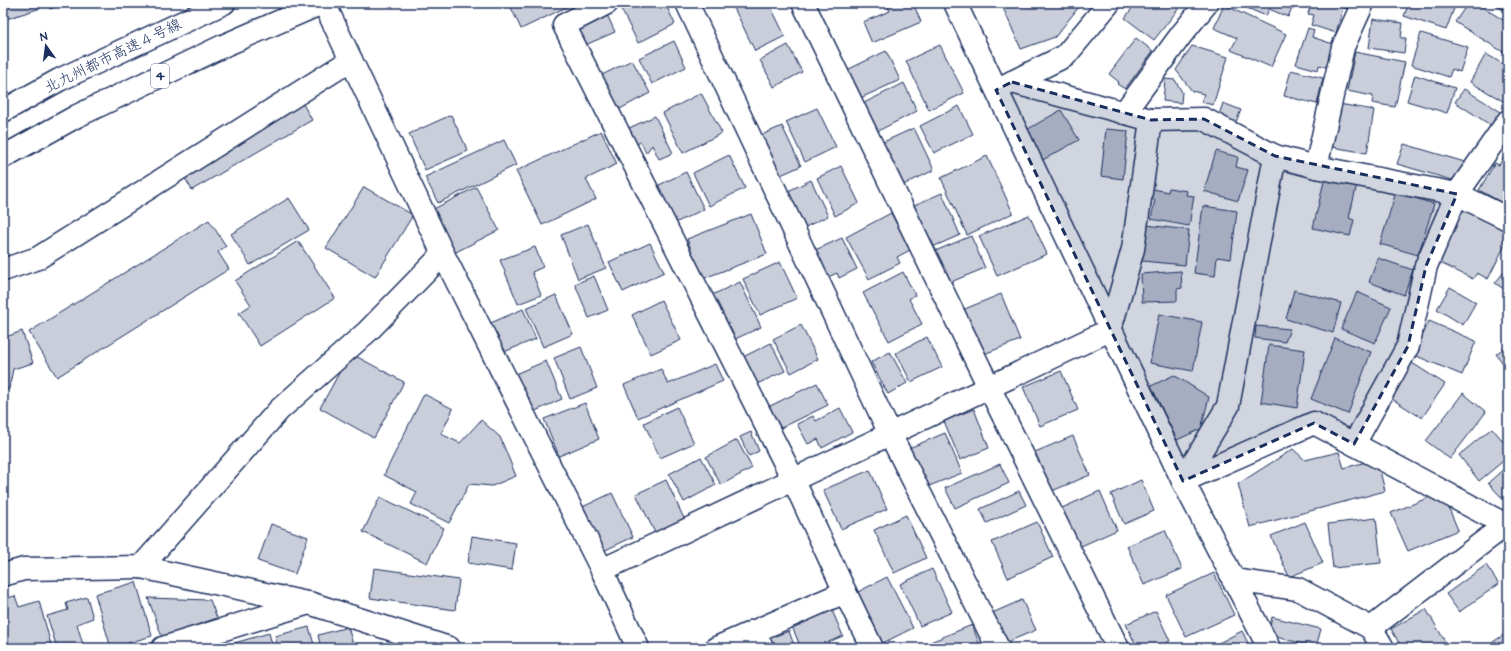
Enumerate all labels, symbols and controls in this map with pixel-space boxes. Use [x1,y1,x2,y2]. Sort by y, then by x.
street label: 北九州都市高速４号線 [41,14,185,98]
north arrow [26,26,66,66]
text: N [39,29,49,45]
road number: 4 [151,64,169,88]

